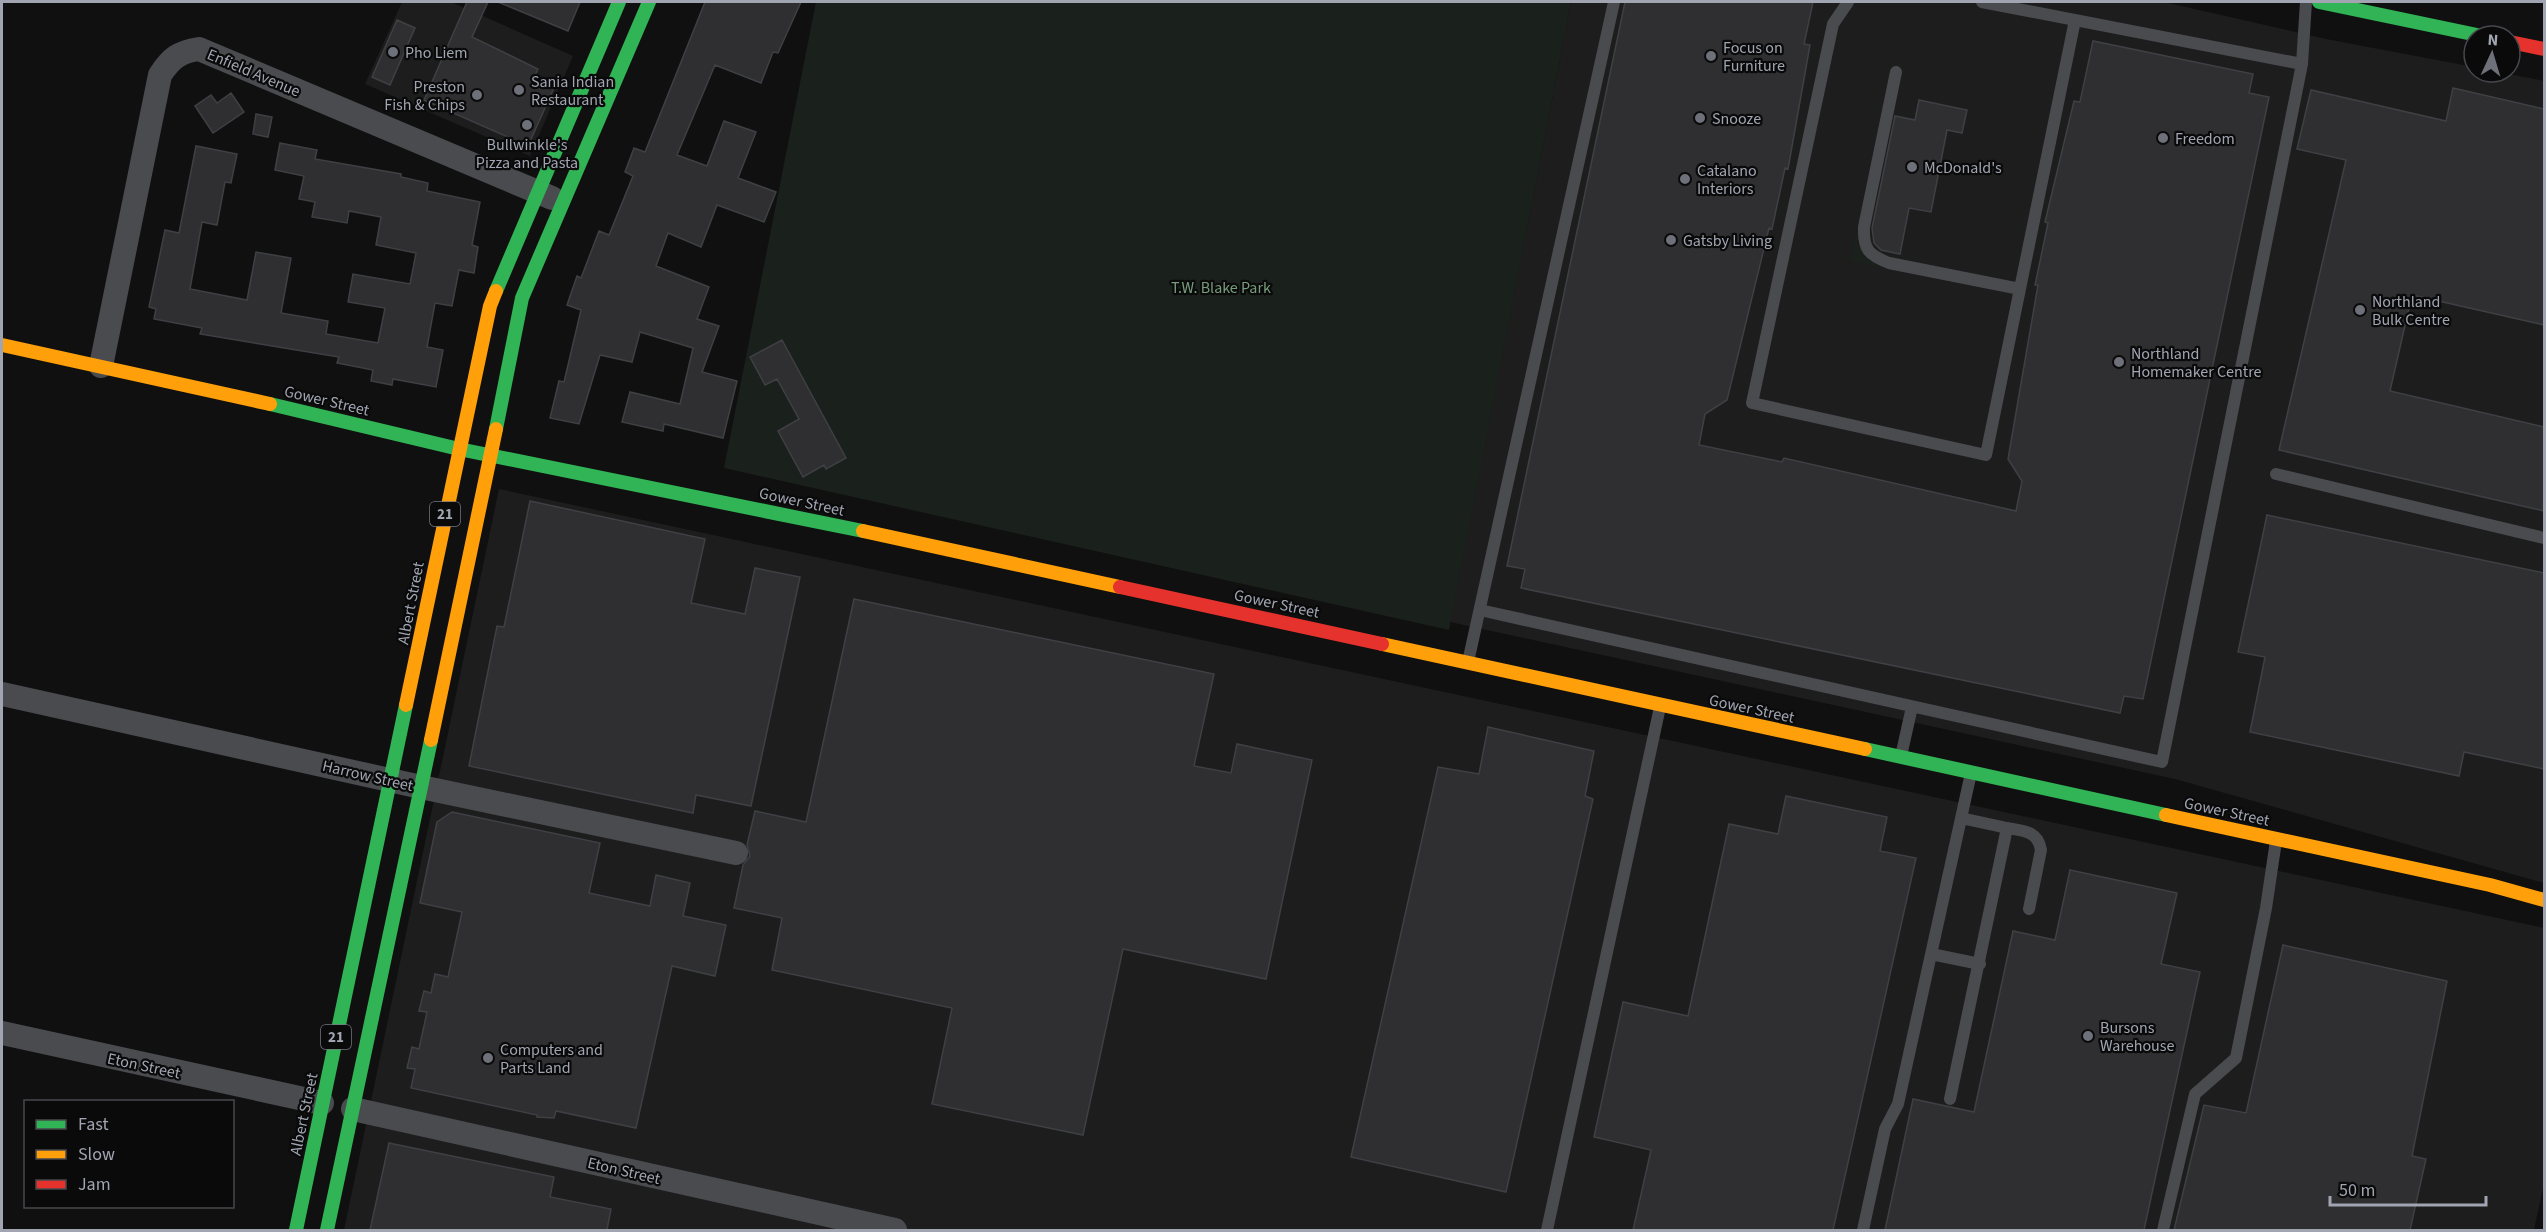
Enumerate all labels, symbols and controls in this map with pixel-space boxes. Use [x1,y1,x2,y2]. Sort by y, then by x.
north arrow [2462,24,2522,84]
text: N [2487,29,2499,51]
place label: Focus on Furniture [1723,37,1785,77]
place label: Pho Liem [405,42,468,64]
street label: Enfield Avenue [204,43,304,102]
marker: Pho Liem [386,45,400,59]
marker: Focus on Furniture [1704,49,1718,63]
place label: Sania Indian Restaurant [531,71,614,111]
place label: Preston Fish & Chips [384,76,465,116]
marker: Sania Indian Restaurant [512,83,526,97]
marker: Preston Fish & Chips [470,88,484,102]
place label: Snooze [1712,108,1761,130]
marker: Snooze [1693,111,1707,125]
marker: Bullwinkle's Pizza and Pasta [520,118,534,132]
place label: Freedom [2175,128,2235,150]
marker: Freedom [2156,131,2170,145]
place label: Bullwinkle's Pizza and Pasta [476,134,578,174]
place label: McDonald's [1924,157,2002,179]
place label: Catalano Interiors [1697,160,1757,200]
marker: McDonald's [1905,160,1919,174]
marker: Catalano Interiors [1678,172,1692,186]
place label: Gatsby Living [1683,230,1772,252]
marker: Gatsby Living [1664,233,1678,247]
park label: T.W. Blake Park [1171,277,1271,299]
place label: Northland Bulk Centre [2372,291,2450,331]
marker: Northland Bulk Centre [2353,303,2367,317]
place label: Northland Homemaker Centre [2131,343,2262,383]
marker: Northland Homemaker Centre [2112,355,2126,369]
street label: Gower Street [282,381,372,422]
street label: Gower Street [757,482,847,522]
road number: 21 [430,502,460,526]
street label: Albert Street [392,559,430,646]
street label: Gower Street [1232,584,1322,624]
street label: Gower Street [1707,689,1797,729]
street label: Harrow Street [320,755,416,797]
street label: Gower Street [2182,792,2272,832]
place label: Bursons Warehouse [2100,1017,2174,1057]
road number: 21 [321,1025,351,1049]
marker: Bursons Warehouse [2081,1029,2095,1043]
place label: Computers and Parts Land [500,1039,603,1079]
street label: Eton Street [105,1048,183,1085]
marker: Computers and Parts Land [481,1051,495,1065]
street label: Albert Street [285,1070,324,1157]
legend [24,1100,234,1208]
text: Fast [78,1112,109,1137]
text: Slow [78,1142,115,1167]
street label: Eton Street [585,1152,663,1190]
scale bar [2330,1169,2486,1207]
text: Jam [78,1172,111,1197]
text: 50 m [2339,1178,2375,1203]

